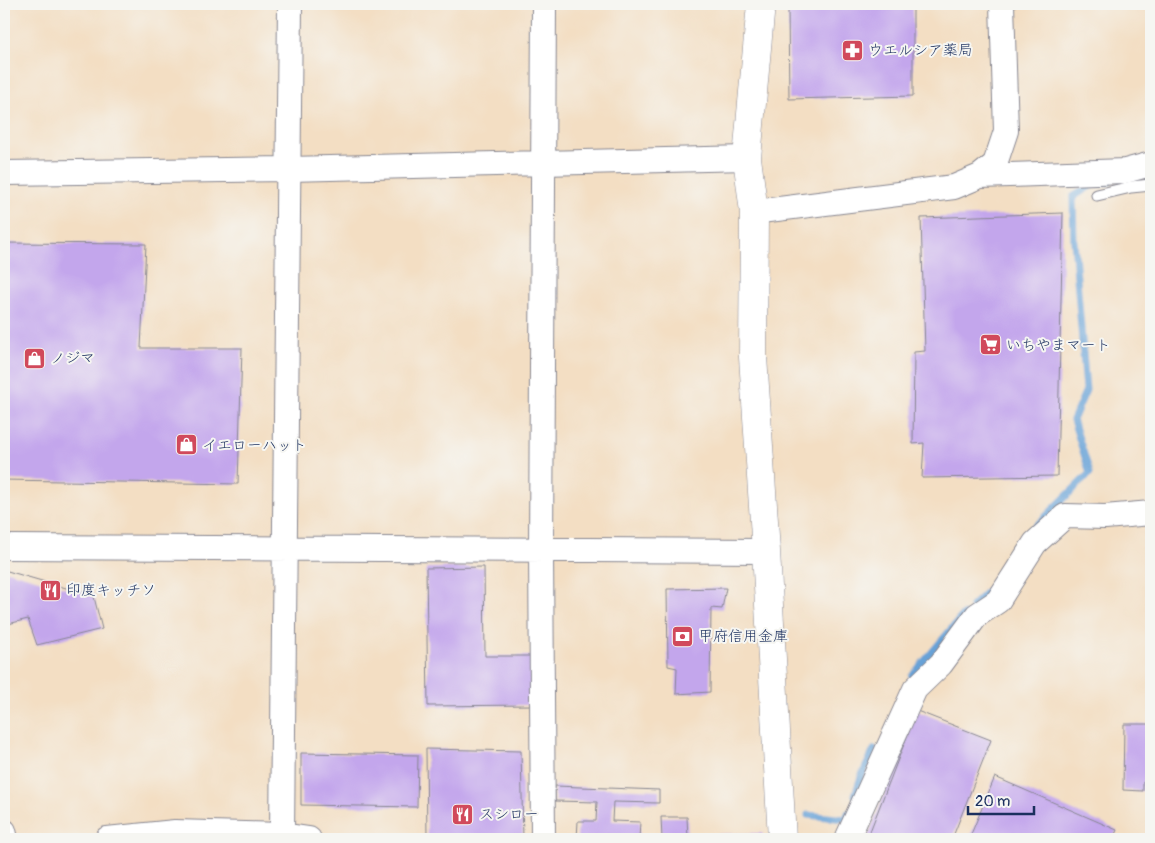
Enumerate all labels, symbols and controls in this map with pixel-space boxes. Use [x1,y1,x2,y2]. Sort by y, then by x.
pharmacy icon: ウエルシア薬局 [840,38,864,62]
place label: ウエルシア薬局 [868,41,973,60]
supermarket icon: いちやまマート [978,333,1002,357]
place label: いちやまマート [1006,336,1111,355]
shop icon: ノジマ [22,346,46,370]
place label: ノジマ [50,349,95,368]
shop icon: イエローハット [174,433,198,457]
place label: イエローハット [202,436,307,455]
restaurant icon: 印度キッチソ [38,578,62,602]
place label: 印度キッチソ [66,581,156,600]
bank icon: 甲府信用金庫 [670,624,694,648]
place label: 甲府信用金庫 [698,627,788,646]
scale bar [968,783,1034,815]
text: 20 m [975,792,1010,811]
restaurant icon: スシロー [451,802,475,826]
place label: スシロー [479,805,539,824]

